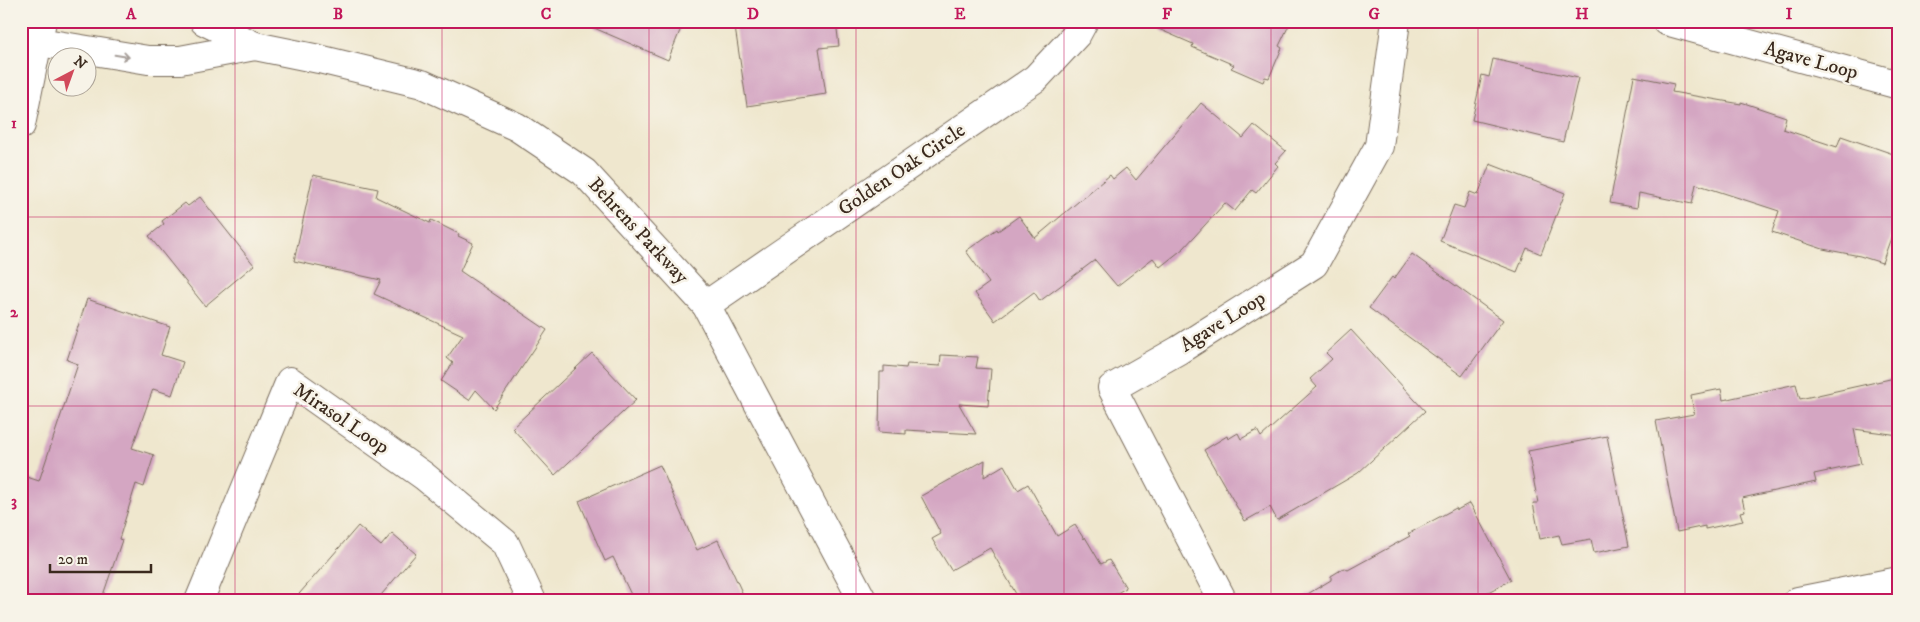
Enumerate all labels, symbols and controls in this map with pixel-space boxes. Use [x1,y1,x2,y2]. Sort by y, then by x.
text: A [125,4,137,24]
text: B [333,4,343,24]
text: C [541,4,551,24]
text: D [747,4,759,24]
text: E [954,4,966,24]
text: F [1162,4,1172,24]
text: G [1368,4,1380,24]
text: H [1575,4,1589,24]
text: I [1786,4,1793,24]
street label: Agave Loop [1761,36,1861,86]
north arrow [48,48,98,98]
one-way arrow [113,51,129,61]
text: N [70,52,90,74]
text: 1 [11,113,17,133]
street label: Golden Oak Circle [834,118,970,222]
street label: Behrens Parkway [582,173,694,290]
street label: Agave Loop [1176,286,1270,358]
text: 2 [10,302,19,322]
street label: Mirasol Loop [288,378,394,460]
text: 3 [11,491,17,511]
scale bar [50,542,151,574]
text: 20 m [58,550,88,569]

